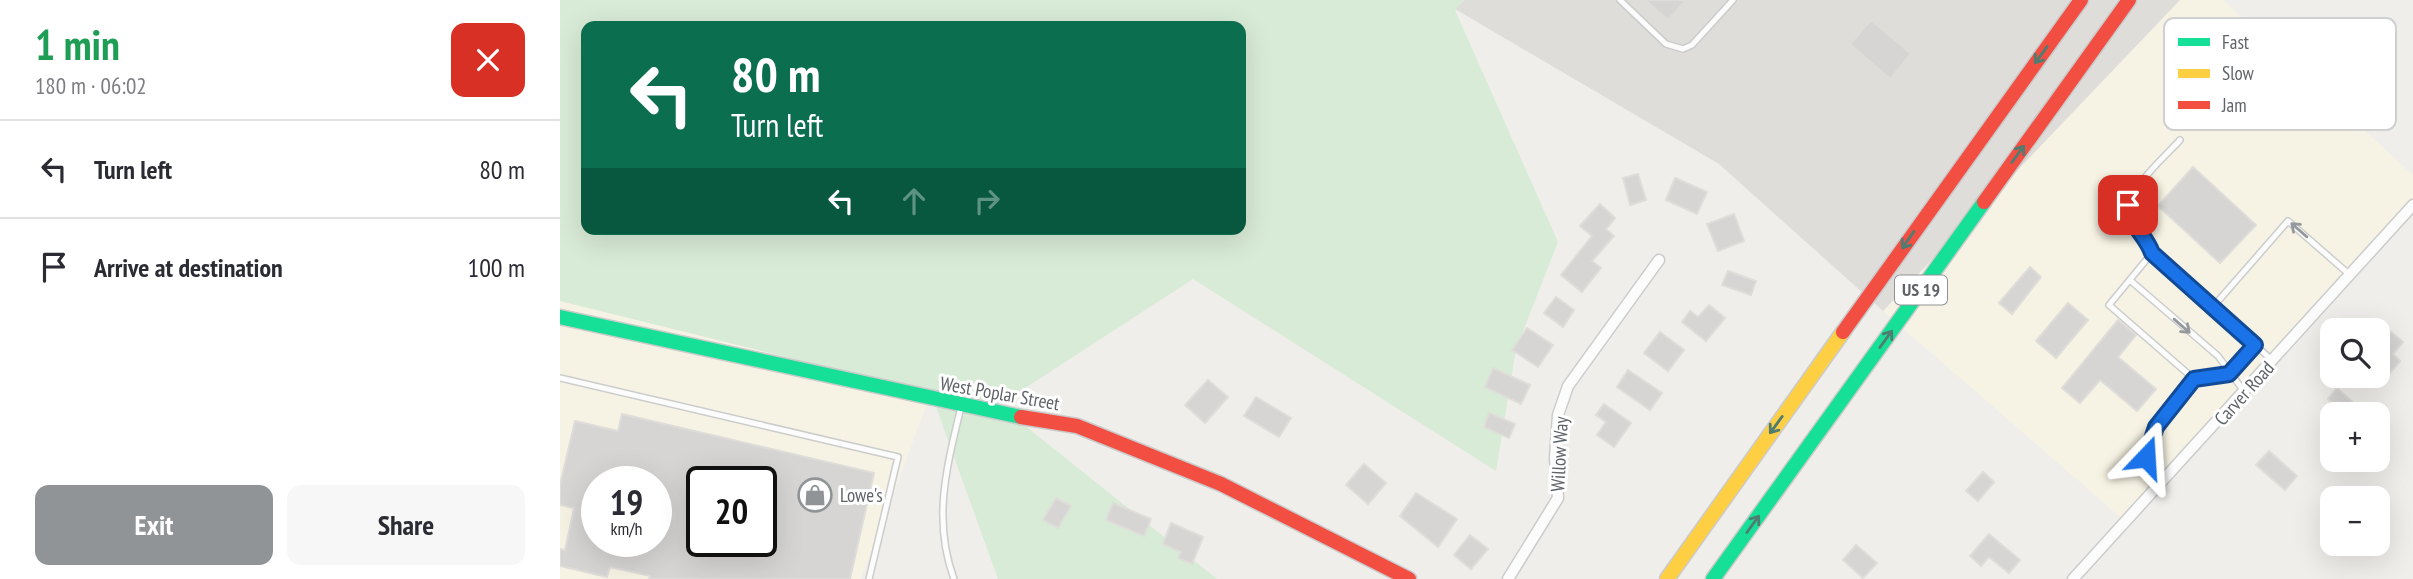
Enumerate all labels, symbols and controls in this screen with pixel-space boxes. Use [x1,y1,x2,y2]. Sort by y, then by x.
text: 1 min [35,17,120,72]
legend [2164,18,2396,130]
button: close [451,23,525,97]
text: Fast [2222,30,2250,54]
text: 80 m [731,42,820,106]
one-way arrow [2034,45,2048,64]
icon: left [616,49,707,140]
text: Slow [2222,61,2255,85]
text: 180 m · 06:02 [35,71,147,100]
text: Jam [2221,93,2247,117]
text: Turn left [731,104,823,146]
one-way arrow [2011,145,2026,164]
icon: left [35,150,73,188]
text: Turn left [94,153,172,186]
text: 80 m [479,153,525,186]
pin [2098,175,2158,235]
icon: left [822,182,860,220]
icon: ahead [895,182,933,220]
icon: right [968,182,1006,220]
icon: arrive [2109,186,2147,224]
one-way arrow [2290,222,2308,238]
one-way arrow [1901,230,1916,249]
icon: arrive [35,248,73,286]
text: Arrive at destination [94,251,283,284]
text: 100 m [467,251,525,284]
road number: US 19 [1895,276,1947,304]
one-way arrow [2173,318,2191,334]
map controls [2320,318,2390,556]
button: search [2320,318,2390,388]
one-way arrow [1879,330,1893,349]
street label: Carver Road [2209,356,2279,430]
street label: West Poplar Street [938,371,1062,415]
button: + [2320,402,2390,472]
street label: Willow Way [1545,415,1573,492]
one-way arrow [1769,415,1784,434]
position arrow [2109,420,2183,494]
speed limit sign: 20 [686,466,777,557]
shop icon: Lowe's [796,476,834,514]
text: 19 [610,479,643,525]
place label: Lowe's [840,483,883,507]
button: Exit [35,485,273,565]
button: Share [287,485,525,565]
button: − [2320,486,2390,556]
one-way arrow [1746,515,1760,534]
text: km/h [611,517,642,540]

